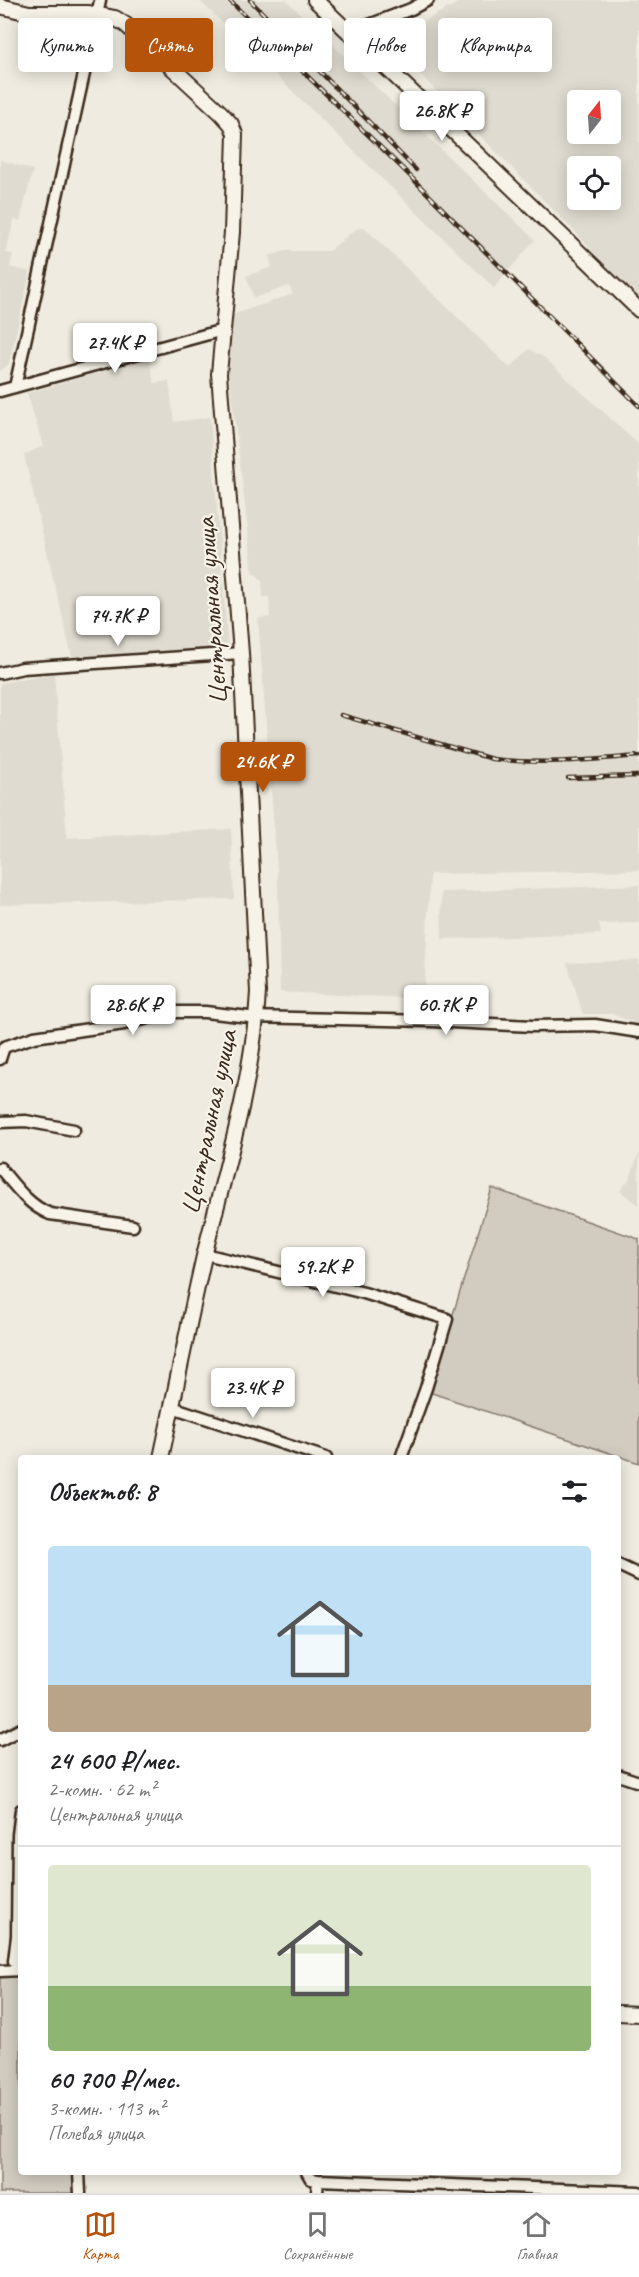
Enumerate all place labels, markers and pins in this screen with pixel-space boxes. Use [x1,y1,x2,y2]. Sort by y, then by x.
pin: 26.8K ₽ [387,91,497,142]
pin: 27.4K ₽ [60,323,170,374]
pin: 74.7K ₽ [63,596,173,647]
pin: 24.6K ₽ [208,742,318,793]
pin: 28.6K ₽ [78,985,188,1036]
pin: 60.7K ₽ [391,985,501,1036]
pin: 59.2K ₽ [268,1247,378,1298]
pin: 23.4K ₽ [198,1368,308,1419]

